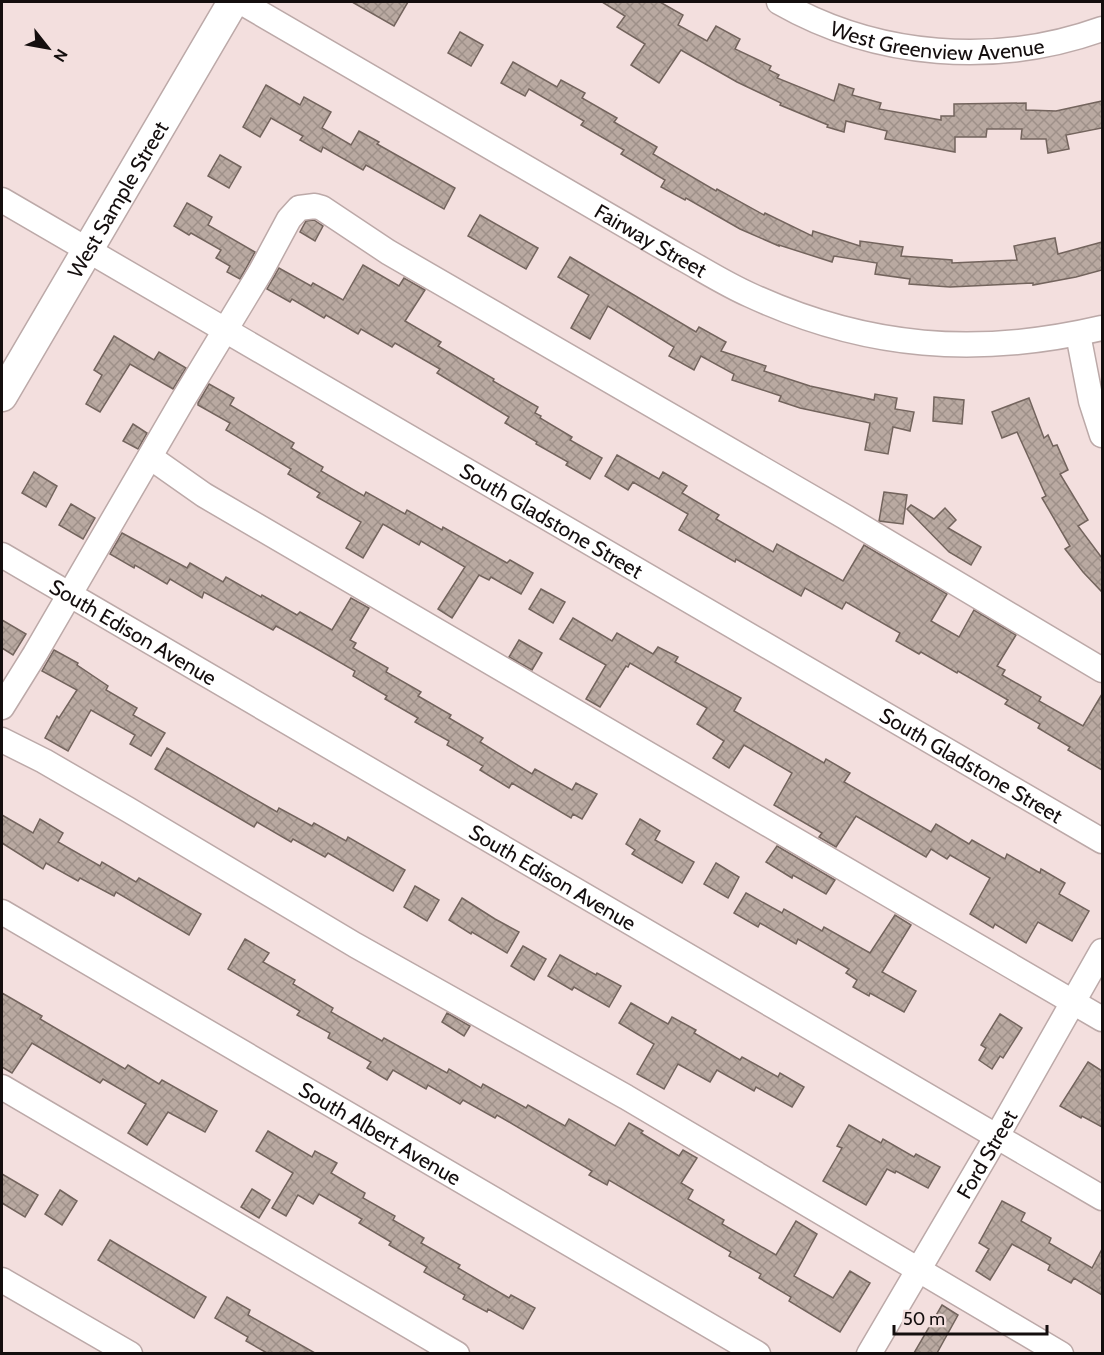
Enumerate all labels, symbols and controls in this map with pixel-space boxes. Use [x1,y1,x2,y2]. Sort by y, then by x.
street label: West Greenview Avenue [827,15,1046,65]
north arrow [18,18,78,78]
text: N [49,46,71,65]
street label: West Sample Street [62,117,173,282]
street label: Fairway Street [590,198,711,282]
street label: South Gladstone Street [456,457,647,583]
street label: South Edison Avenue [45,573,221,690]
street label: South Gladstone Street [876,702,1067,828]
street label: South Edison Avenue [465,819,641,936]
street label: South Albert Avenue [295,1076,466,1190]
street label: Ford Street [951,1105,1022,1203]
scale bar [894,1298,1047,1336]
text: 50 m [903,1308,945,1330]

